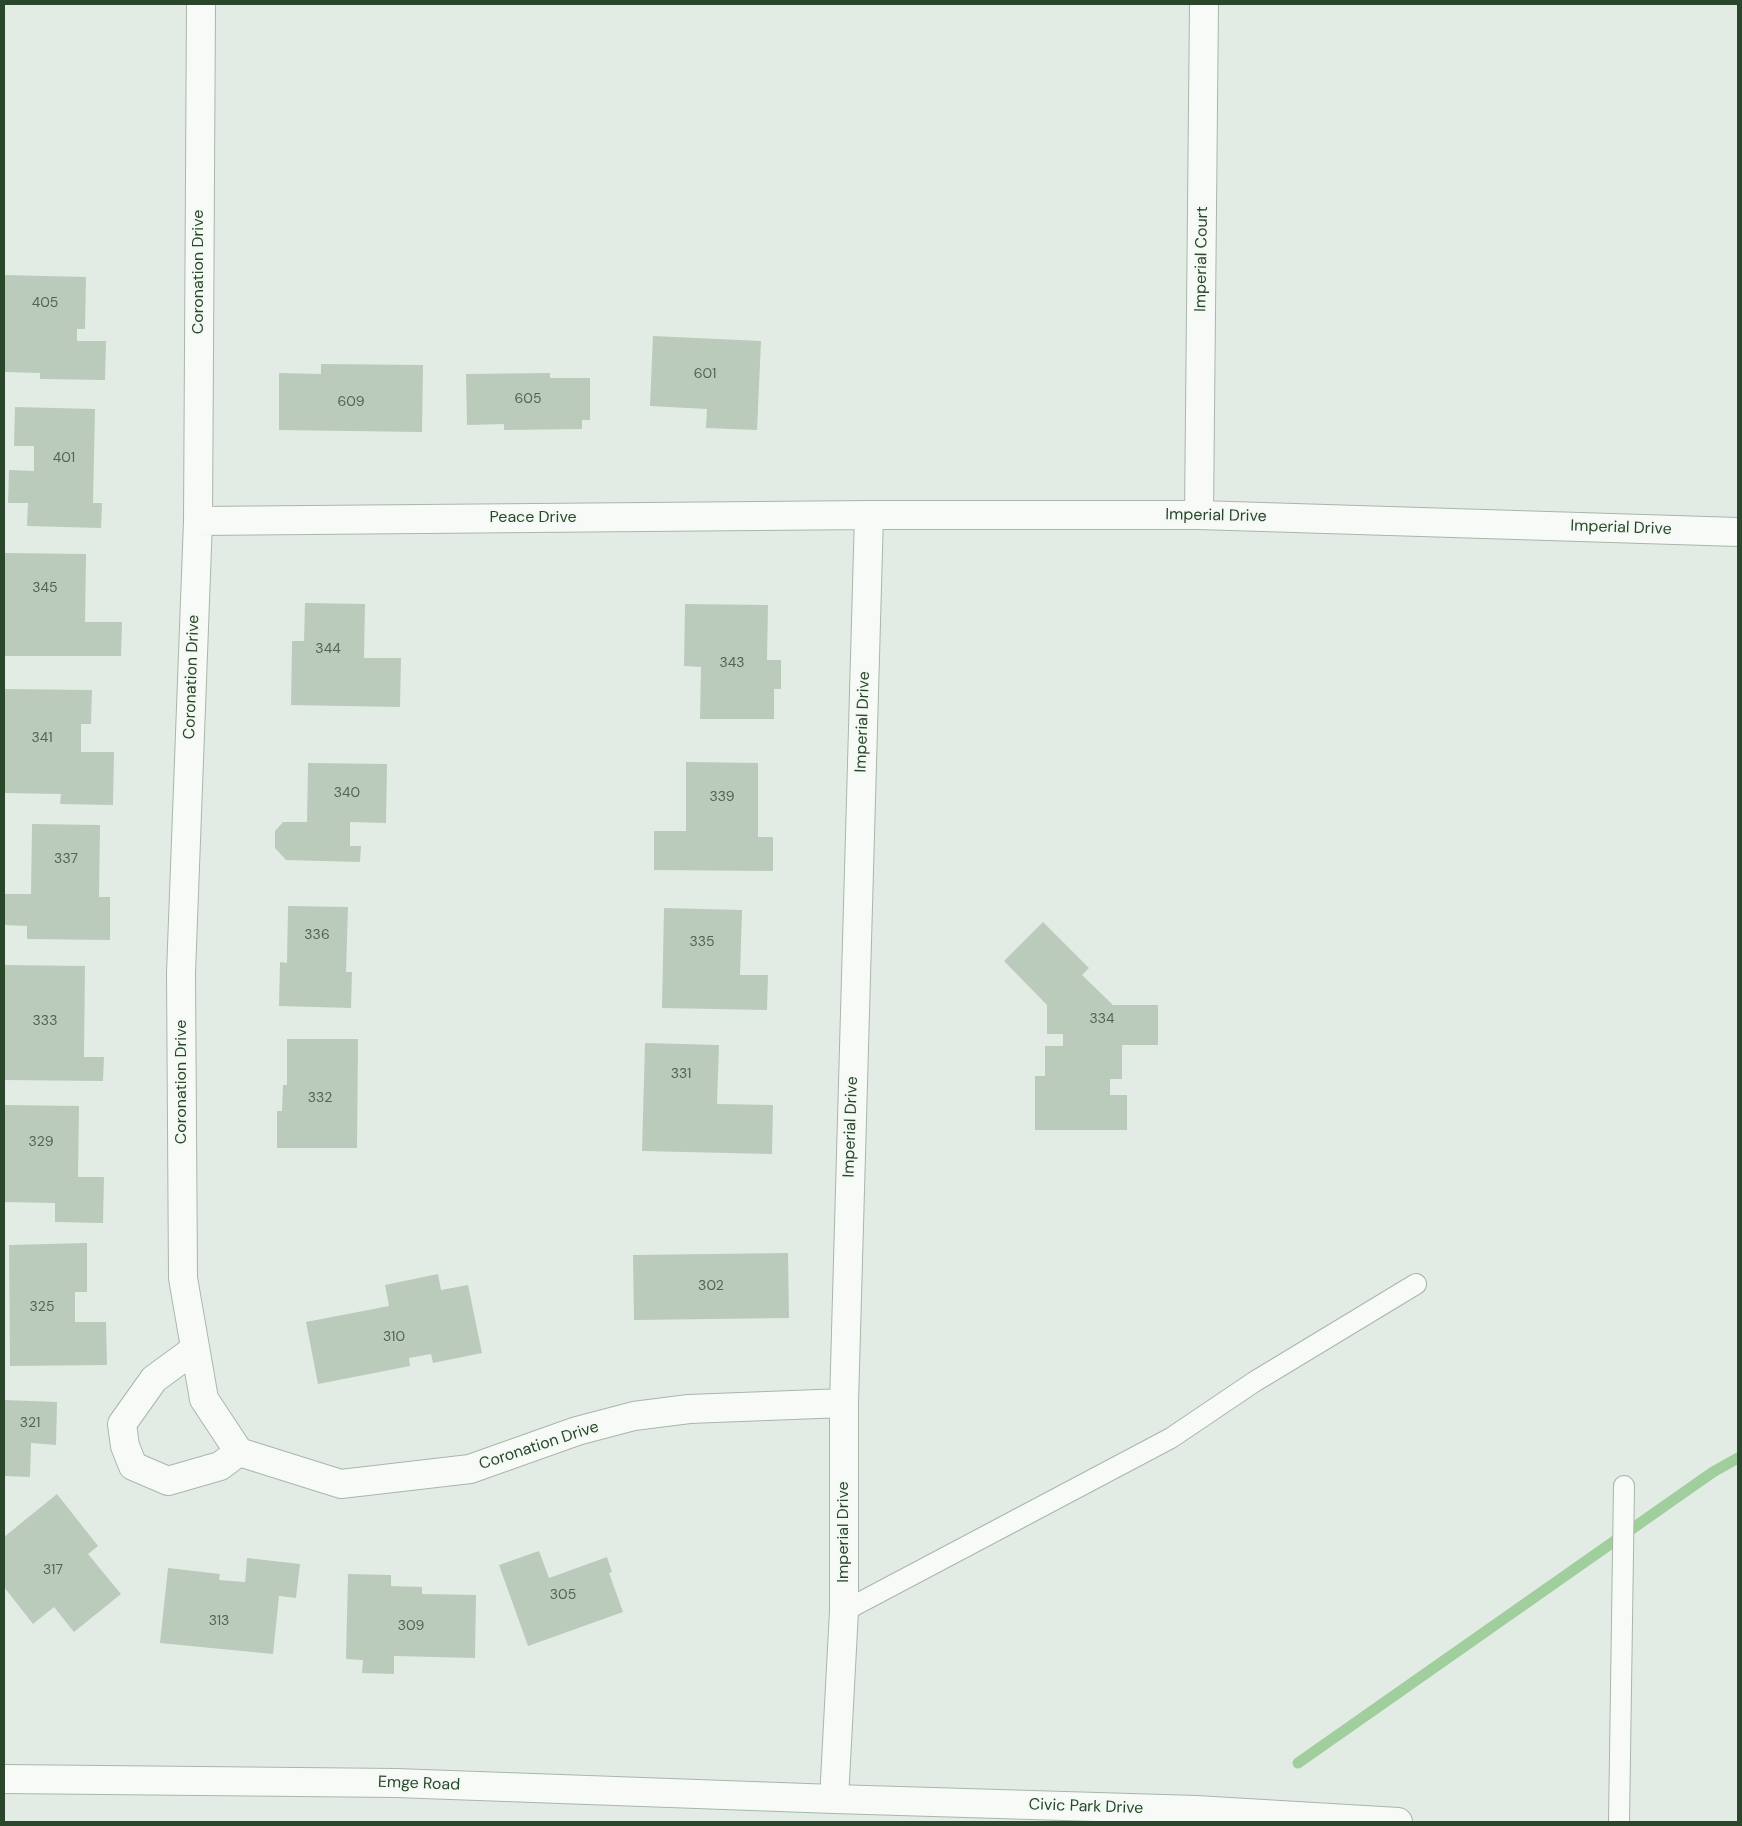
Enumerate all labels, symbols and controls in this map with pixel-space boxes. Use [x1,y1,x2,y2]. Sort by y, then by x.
street label: Imperial Court [1191,206,1213,312]
street label: Coronation Drive [189,210,209,334]
house number: 405 [32,295,58,311]
house number: 601 [694,366,716,382]
house number: 605 [515,391,541,407]
house number: 609 [337,394,365,410]
house number: 401 [53,450,75,466]
street label: Imperial Drive [1165,506,1267,526]
street label: Peace Drive [490,508,576,528]
street label: Imperial Drive [1570,517,1672,539]
house number: 345 [32,580,58,596]
street label: Coronation Drive [180,614,204,740]
house number: 344 [315,641,341,657]
house number: 343 [719,655,745,671]
street label: Imperial Drive [852,671,874,773]
house number: 341 [31,730,53,746]
house number: 340 [334,785,360,801]
house number: 339 [710,789,734,805]
house number: 337 [54,851,78,867]
house number: 336 [304,927,330,943]
house number: 335 [689,934,715,950]
house number: 334 [1089,1011,1115,1027]
house number: 333 [33,1013,57,1029]
street label: Coronation Drive [172,1020,192,1144]
house number: 331 [671,1066,691,1082]
street label: Imperial Drive [840,1076,862,1178]
house number: 332 [308,1090,332,1106]
house number: 329 [29,1134,53,1150]
house number: 302 [698,1278,724,1294]
house number: 325 [30,1299,54,1315]
house number: 310 [383,1329,405,1345]
house number: 321 [20,1415,40,1431]
street label: Coronation Drive [477,1418,601,1474]
street label: Imperial Drive [834,1481,854,1583]
house number: 317 [43,1562,63,1578]
house number: 305 [550,1587,576,1603]
house number: 313 [209,1613,229,1629]
house number: 309 [398,1618,424,1634]
street label: Emge Road [377,1773,461,1795]
street label: Civic Park Drive [1028,1795,1144,1819]

